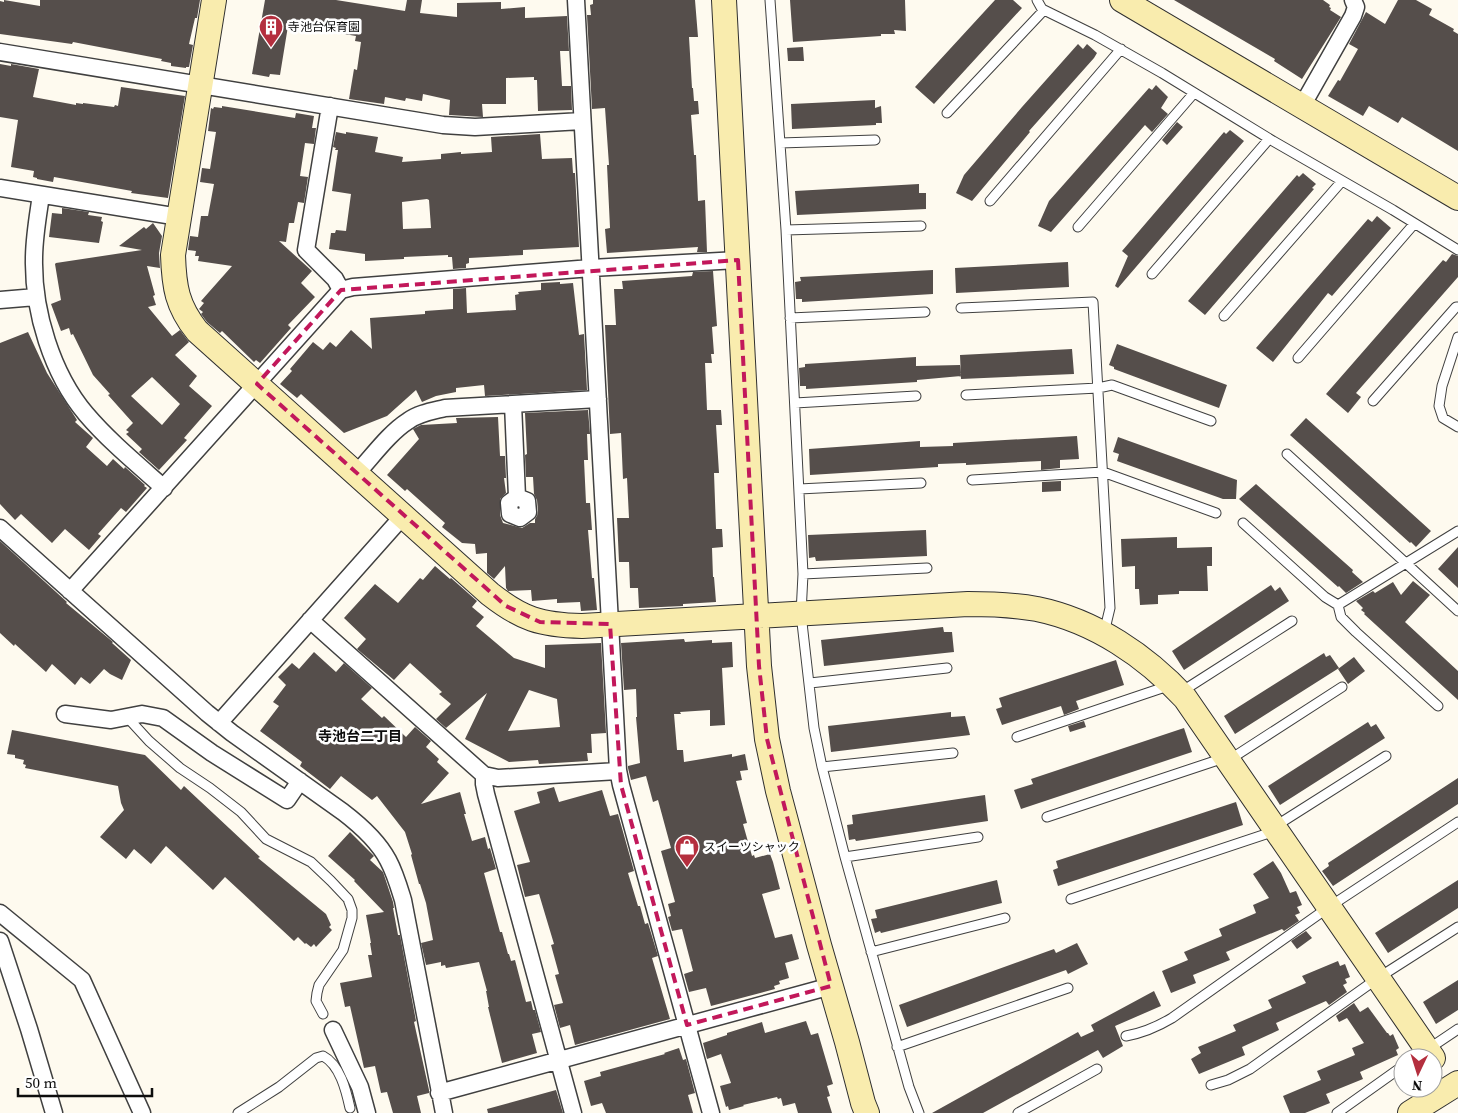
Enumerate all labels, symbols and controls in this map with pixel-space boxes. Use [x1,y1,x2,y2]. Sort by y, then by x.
building icon: 寺池台保育園 [258,14,284,48]
place label: 寺池台保育園 [288,19,360,35]
district label: 寺池台二丁目 [318,726,402,746]
shop icon: スイーツシャック [674,834,700,868]
place label: スイーツシャック [704,839,800,855]
north arrow [1393,1048,1443,1098]
scale bar [18,1066,151,1098]
text: 50 m [25,1072,57,1093]
text: N [1411,1076,1423,1096]

